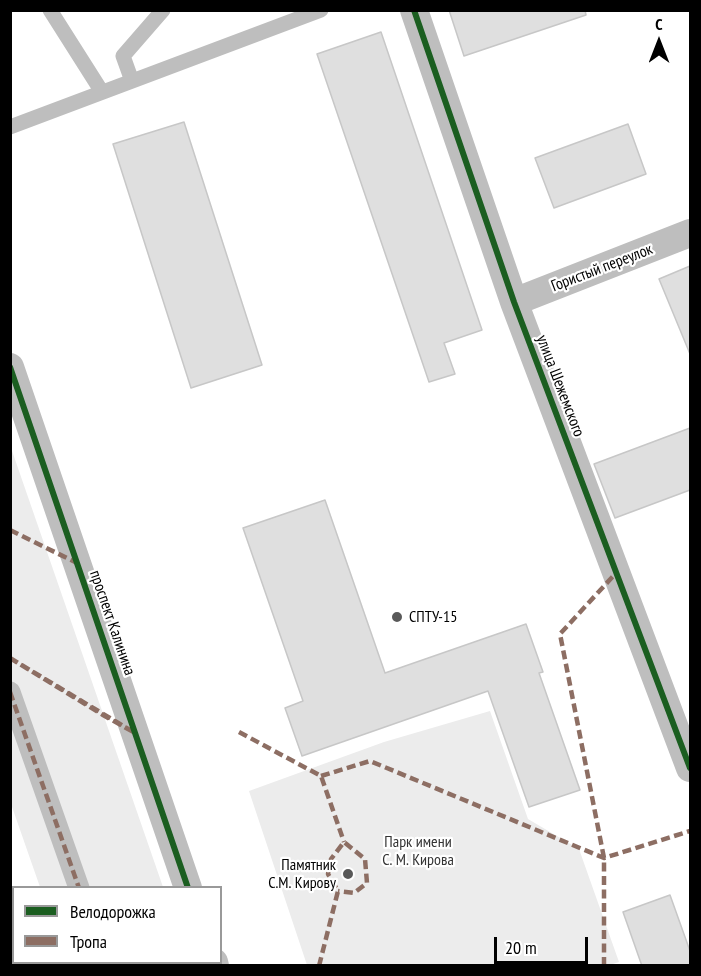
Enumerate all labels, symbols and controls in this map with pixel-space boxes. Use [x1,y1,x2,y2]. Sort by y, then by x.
north arrow [629,12,689,72]
text: С [655,14,663,34]
street label: Гористый переулок [549,240,655,296]
street label: улица Шежемского [532,332,588,440]
street label: проспект Калинина [85,568,139,678]
place label: СПТУ-15 [409,607,457,627]
marker: СПТУ-15 [390,610,404,624]
park label: Парк имени С. М. Кирова [382,832,454,870]
place label: Памятник С.М. Кирову [268,855,336,893]
marker: Памятник С.М. Кирову [341,867,355,881]
legend [12,886,222,964]
text: Велодорожка [70,900,156,923]
scale bar [497,925,592,963]
text: Тропа [70,930,107,953]
text: 20 m [505,936,537,959]

